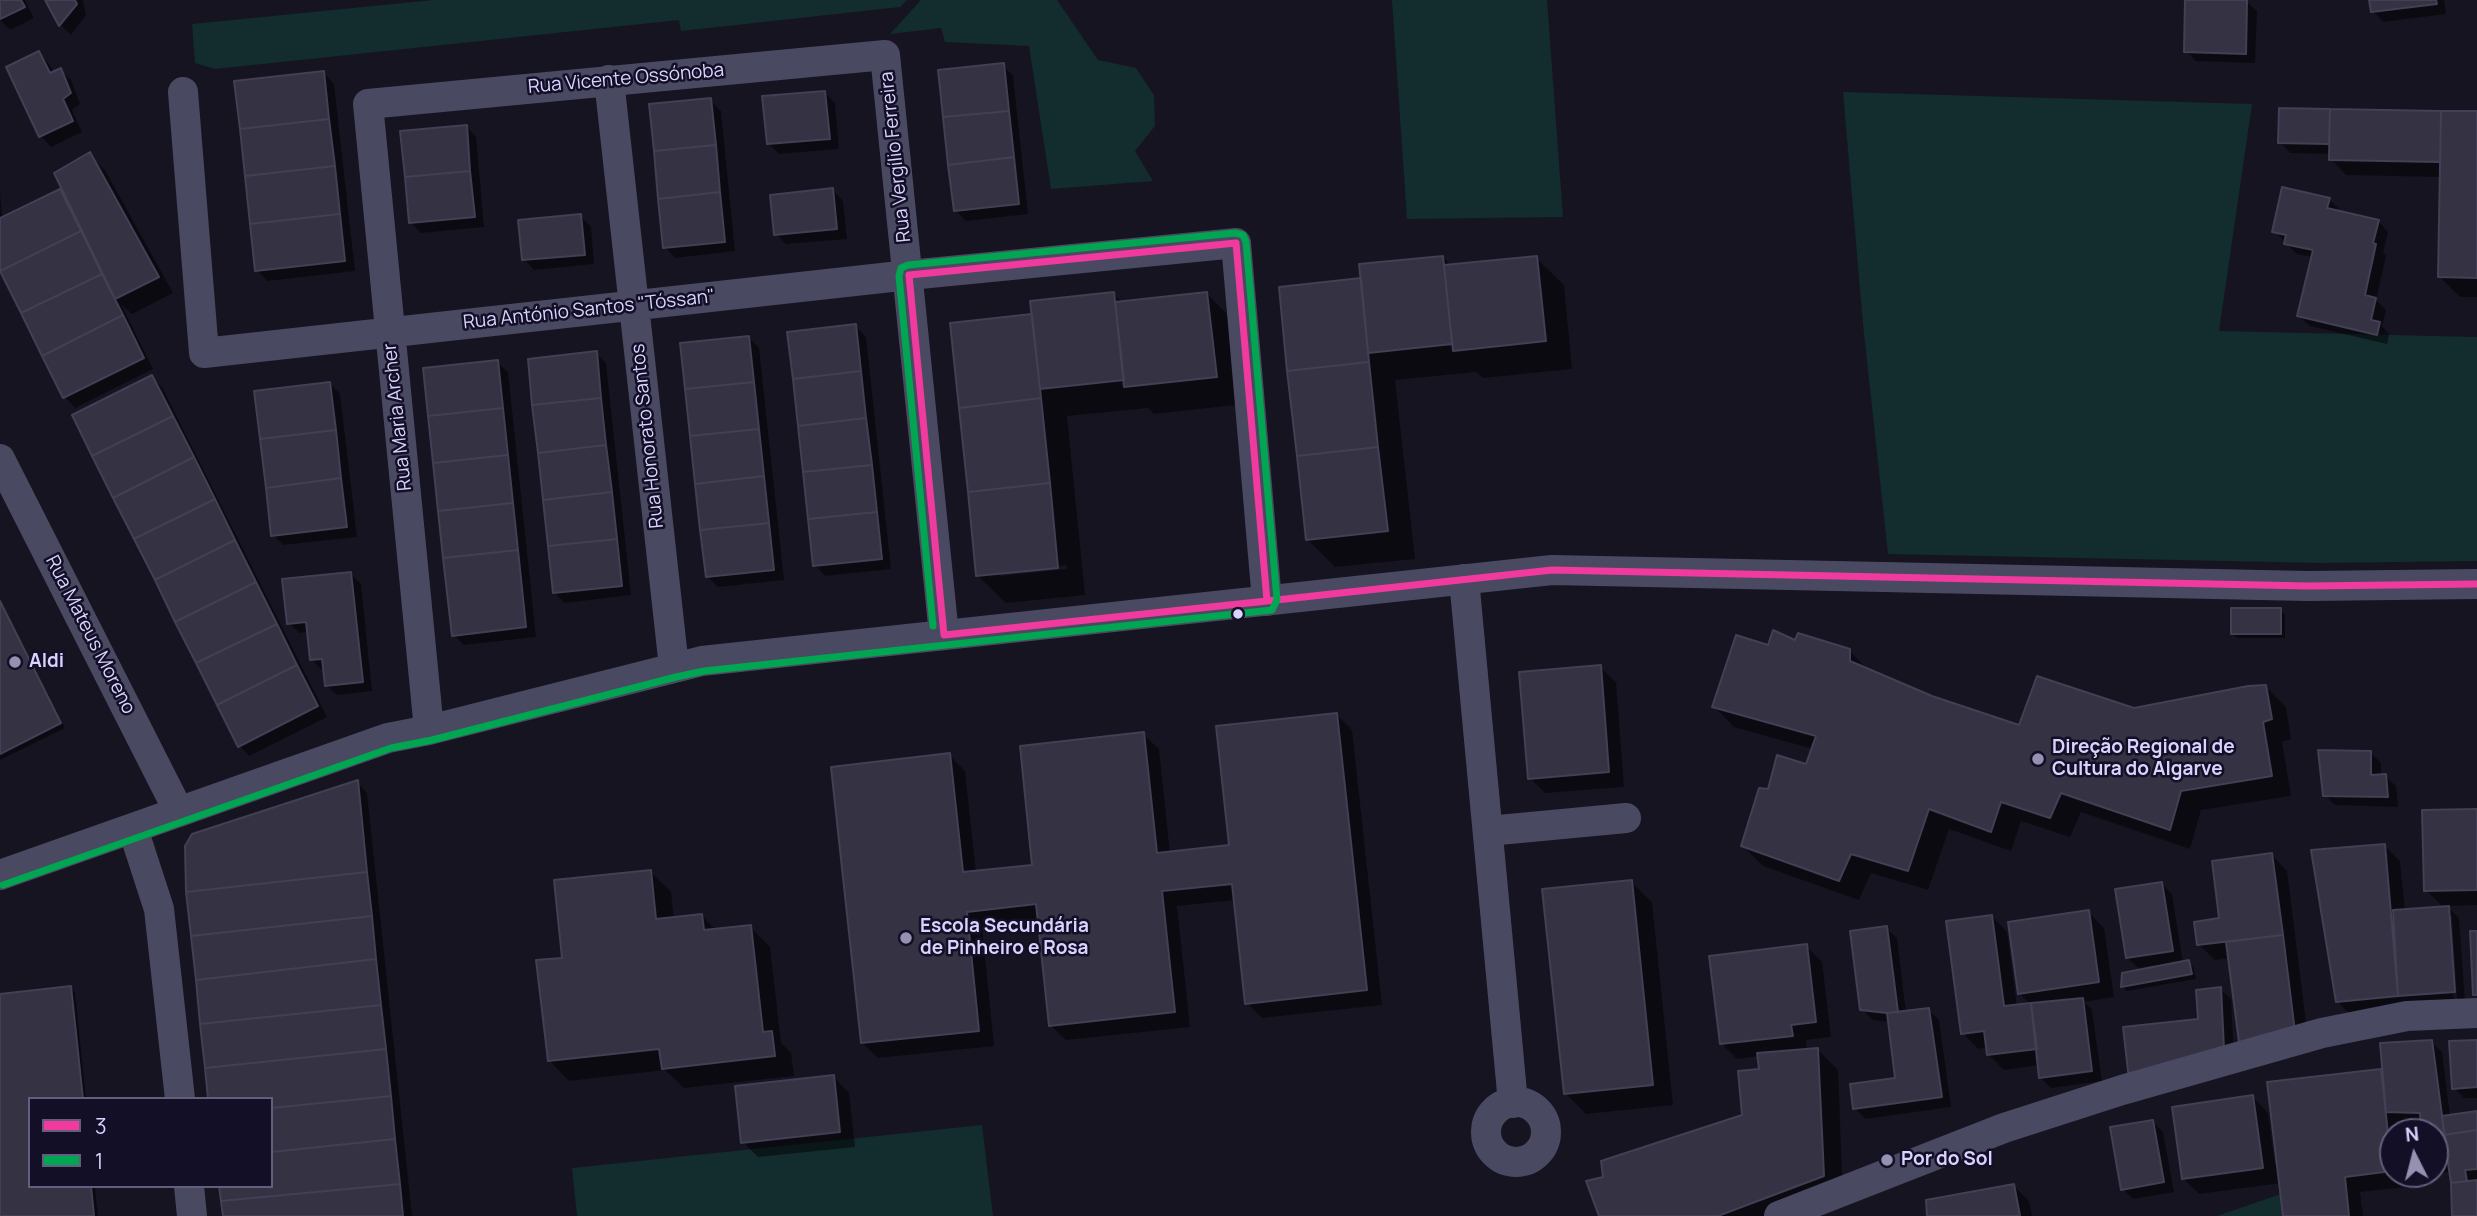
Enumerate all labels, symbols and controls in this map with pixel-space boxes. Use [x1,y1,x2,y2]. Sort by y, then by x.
street label: Rua Vicente Ossónoba [527,59,725,99]
street label: Rua Vergílio Ferreira [876,70,916,244]
street label: Rua António Santos "Tóssan" [462,285,716,335]
street label: Rua Maria Archer [379,342,417,492]
street label: Rua Honorato Santos [627,343,669,529]
street label: Rua Mateus Moreno [40,552,140,718]
unlabelled marker [1231,607,1245,621]
place label: Aldi [29,651,64,673]
marker: Aldi [7,654,23,670]
place label: Direção Regional de Cultura do Algarve [2052,737,2235,781]
marker: Direção Regional de Cultura do Algarve [2030,751,2046,767]
place label: Escola Secundária de Pinheiro e Rosa [920,916,1089,960]
marker: Escola Secundária de Pinheiro e Rosa [898,930,914,946]
legend [28,1097,273,1188]
text: 3 [95,1112,107,1140]
north arrow [2379,1118,2449,1188]
text: N [2404,1120,2420,1148]
text: 1 [95,1147,103,1175]
place label: Por do Sol [1901,1149,1993,1171]
marker: Por do Sol [1879,1152,1895,1168]

